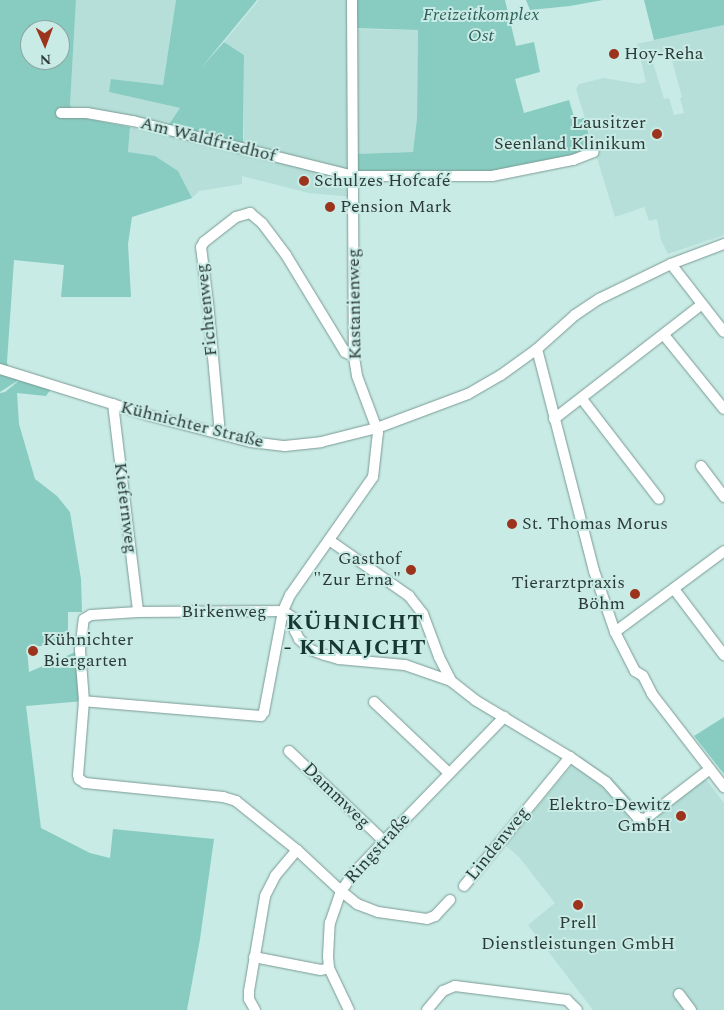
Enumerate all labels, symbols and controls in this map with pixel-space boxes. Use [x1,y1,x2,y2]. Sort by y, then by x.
park label: Freizeitkomplex Ost [423,5,539,48]
north arrow [20,20,70,70]
place label: Hoy-Reha [624,43,703,65]
marker: Hoy-Reha [608,48,620,60]
text: N [39,49,52,70]
street label: Am Waldfriedhof [138,113,278,167]
place label: Lausitzer Seenland Klinikum [494,113,646,156]
marker: Lausitzer Seenland Klinikum [650,127,664,141]
place label: Schulzes Hofcafé [314,170,450,192]
marker: Schulzes Hofcafé [298,175,310,187]
place label: Pension Mark [340,196,452,218]
marker: Pension Mark [324,201,336,213]
street label: Kastanienweg [343,248,367,360]
street label: Fichtenweg [191,263,223,357]
street label: Kühnichter Straße [118,397,266,453]
street label: Kiefernweg [109,461,141,555]
place label: St. Thomas Morus [522,513,668,535]
marker: St. Thomas Morus [506,518,518,530]
place label: Gasthof "Zur Erna" [313,549,401,592]
marker: Gasthof "Zur Erna" [405,564,417,576]
place label: Tierarztpraxis Böhm [511,573,625,616]
marker: Tierarztpraxis Böhm [629,588,641,600]
street label: Birkenweg [181,601,267,623]
district label: KÜHNICHT - KINAJCHT [282,609,428,660]
place label: Kühnichter Biergarten [43,630,133,672]
marker: Kühnichter Biergarten [27,645,39,657]
street label: Dammweg [298,758,374,834]
place label: Elektro-Dewitz GmbH [548,795,671,838]
street label: Lindenweg [462,803,534,885]
street label: Ringstraße [341,809,415,889]
marker: Elektro-Dewitz GmbH [675,810,687,822]
marker: Prell Dienstleistungen GmbH [572,899,584,911]
place label: Prell Dienstleistungen GmbH [481,913,675,956]

